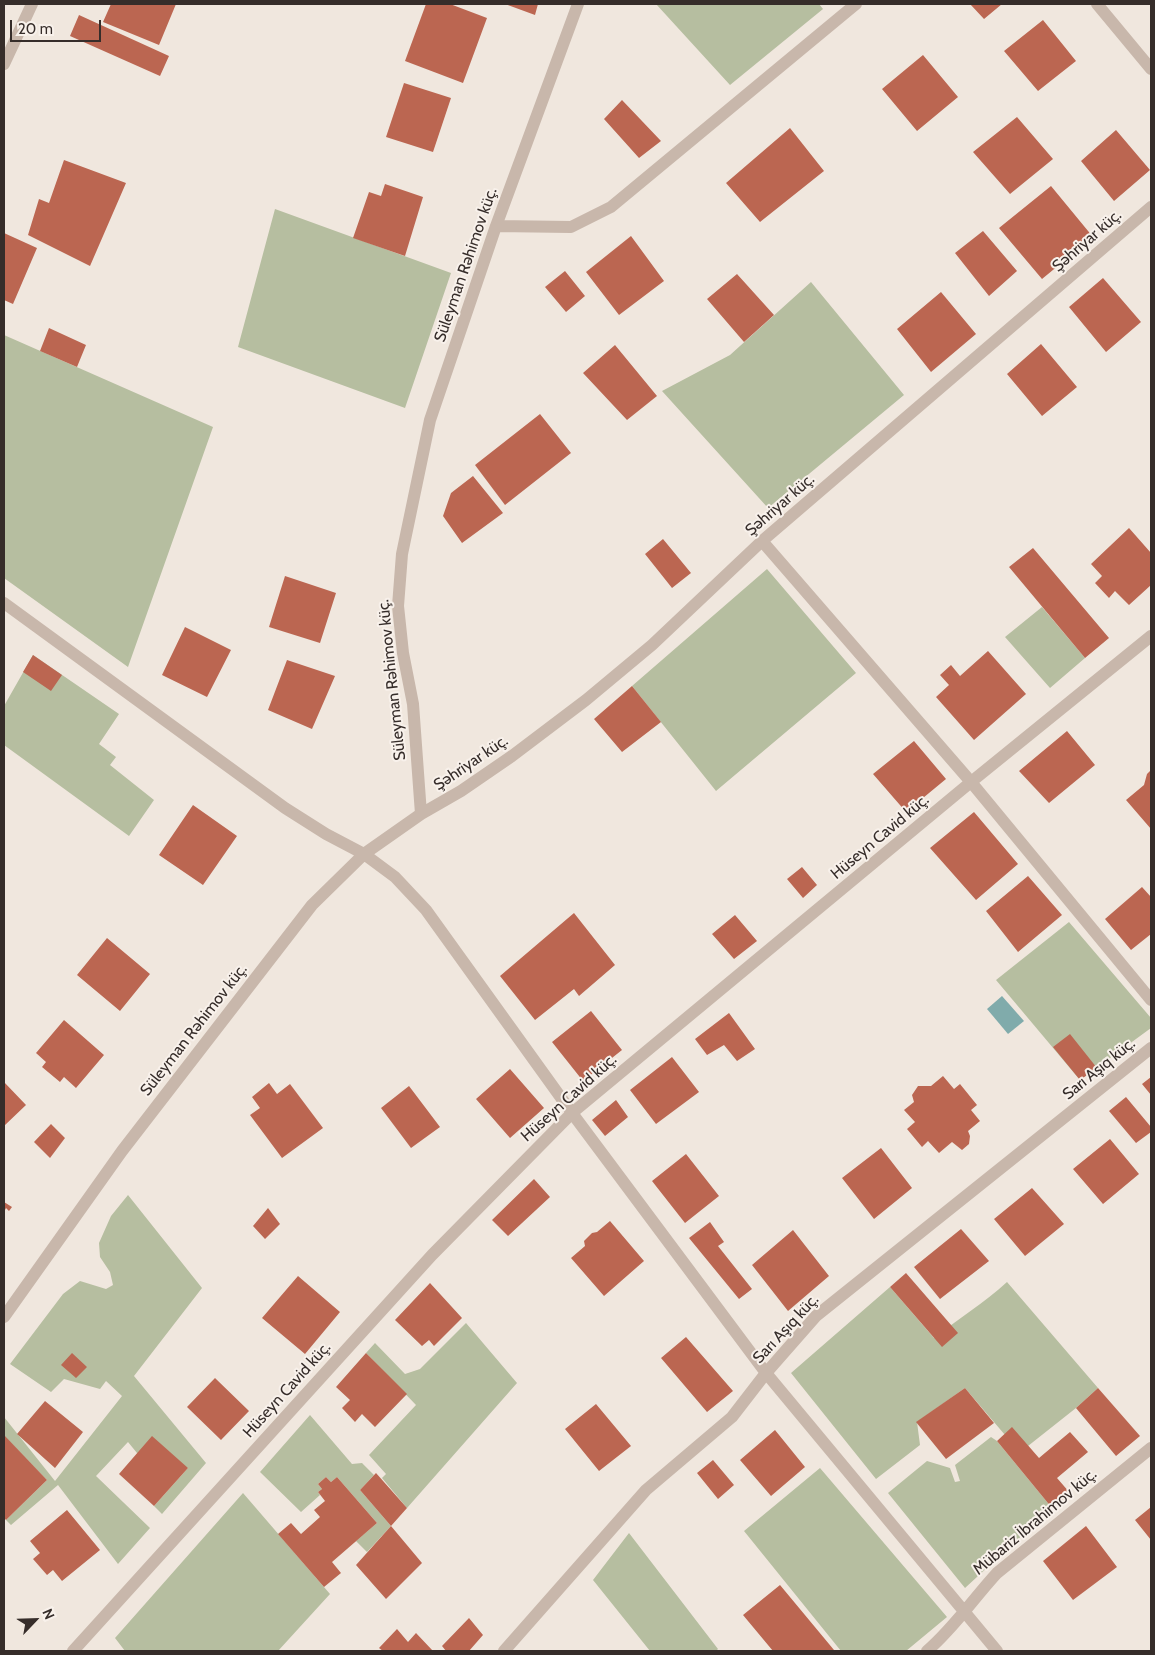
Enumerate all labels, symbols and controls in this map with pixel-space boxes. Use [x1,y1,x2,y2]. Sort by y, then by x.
scale bar [12,10,104,42]
text: 20 m [18,20,53,38]
street label: Süleyman Rəhimov küç. [431,185,501,345]
street label: Şəhriyar küç. [1049,206,1125,276]
street label: Şəhriyar küç. [742,470,818,540]
street label: Süleyman Rəhimov küç. [374,598,410,762]
street label: Şəhriyar küç. [430,731,512,795]
street label: Hüseyn Cavid küç. [827,790,933,884]
street label: Süleyman Rəhimov küç. [137,960,251,1100]
street label: Sarı Aşıq küç. [1059,1034,1139,1104]
street label: Hüseyn Cavid küç. [517,1050,621,1146]
street label: Sarı Aşıq küç. [749,1290,823,1368]
street label: Hüseyn Cavid küç. [239,1338,335,1442]
street label: Mübariz İbrahimov küç. [969,1465,1101,1579]
north arrow [10,1595,60,1645]
text: N [38,1606,59,1622]

